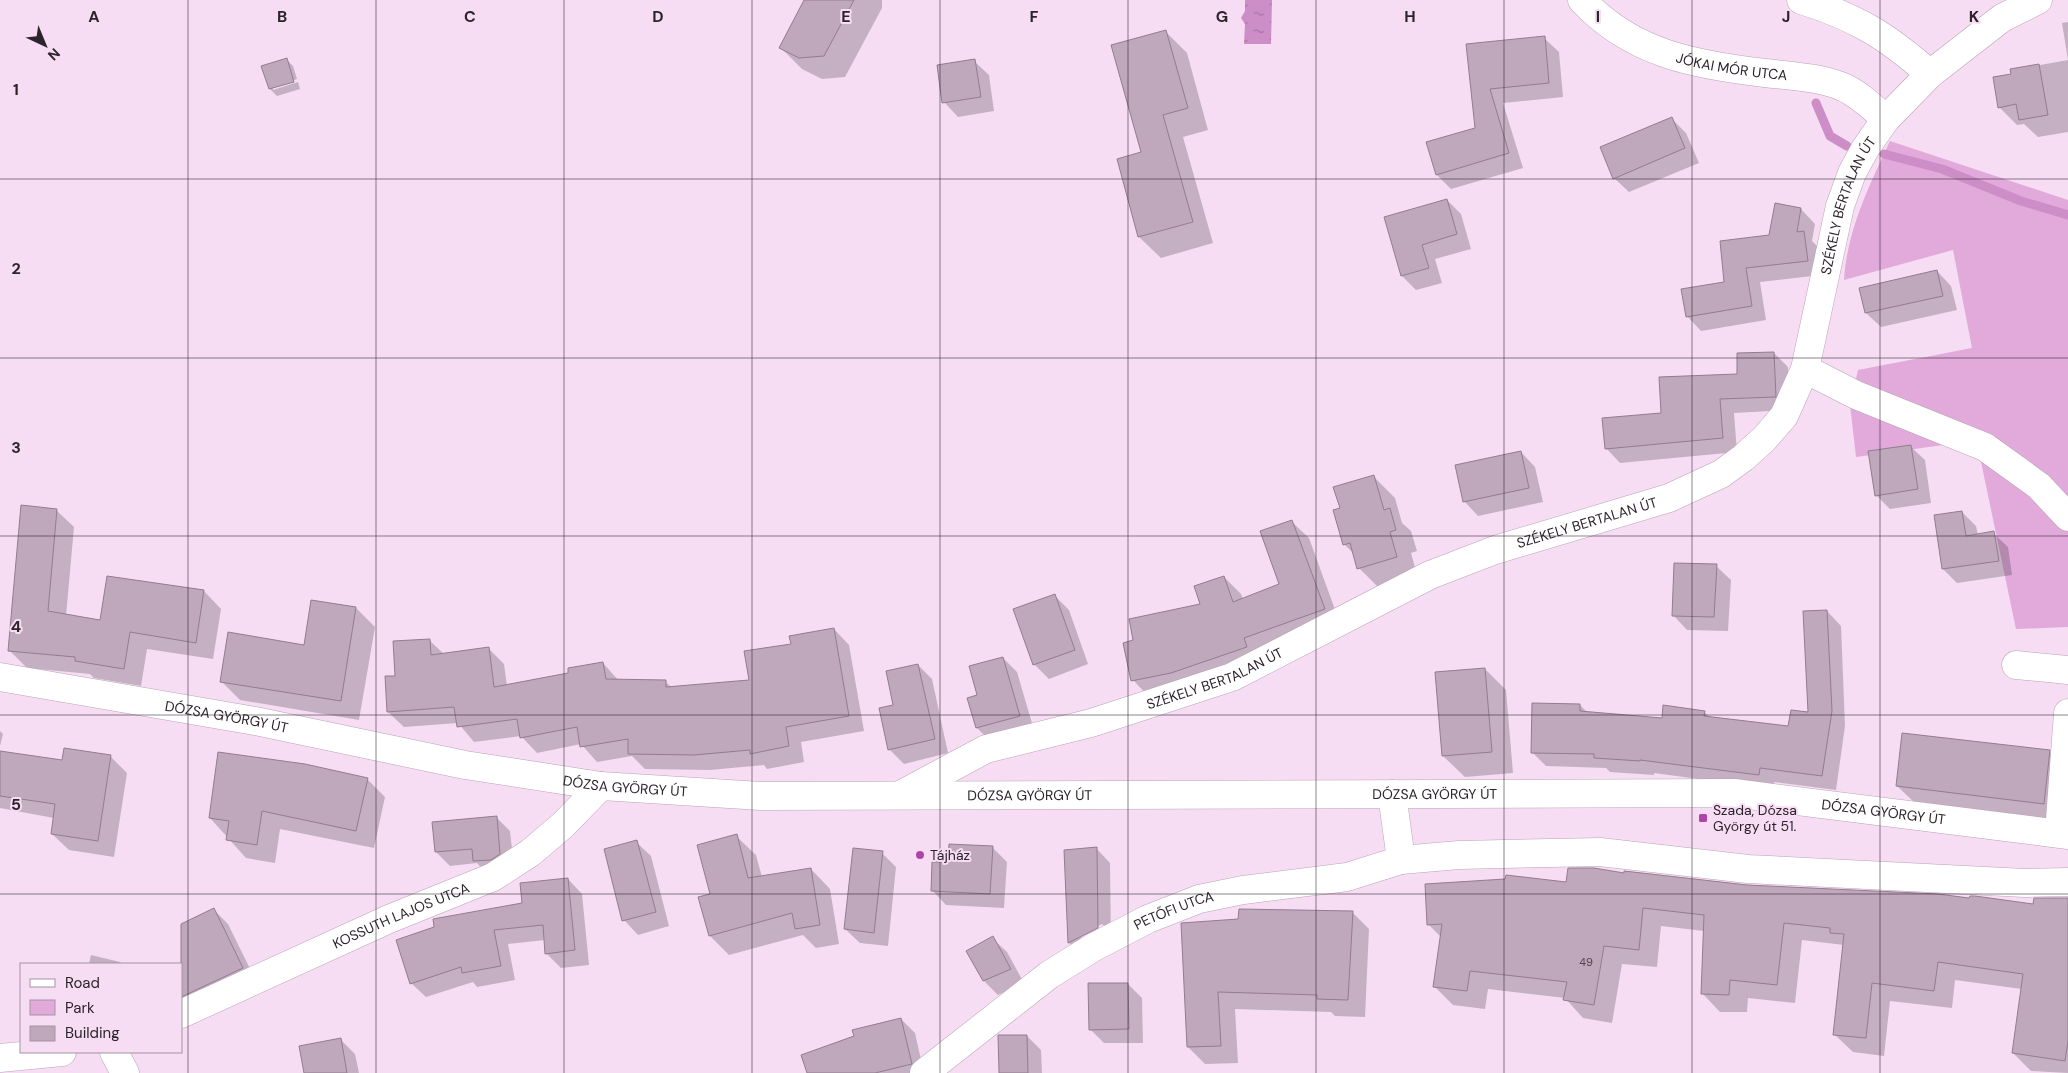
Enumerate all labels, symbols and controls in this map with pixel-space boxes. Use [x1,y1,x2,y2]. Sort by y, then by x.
text: A [88,6,100,27]
text: B [277,6,287,27]
text: C [464,6,476,27]
text: D [652,6,664,27]
text: E [841,6,851,27]
text: F [1030,6,1039,27]
text: G [1216,6,1228,27]
text: H [1404,6,1416,27]
text: I [1596,6,1600,27]
text: J [1782,6,1790,27]
text: K [1969,6,1980,27]
north arrow [20,20,70,70]
text: N [44,44,64,64]
street label: JÓKAI MÓR UTCA [1674,48,1788,84]
text: 1 [13,79,19,100]
street label: SZÉKELY BERTALAN ÚT [1817,133,1880,276]
text: 2 [11,258,21,279]
text: 3 [11,437,21,458]
street label: SZÉKELY BERTALAN ÚT [1515,493,1659,552]
text: 4 [11,616,21,637]
street label: SZÉKELY BERTALAN ÚT [1144,643,1286,713]
street label: DÓZSA GYÖRGY ÚT [164,697,290,737]
street label: DÓZSA GYÖRGY ÚT [562,771,688,800]
street label: DÓZSA GYÖRGY ÚT [1372,785,1497,803]
street label: DÓZSA GYÖRGY ÚT [967,786,1092,804]
text: 5 [11,794,21,815]
street label: DÓZSA GYÖRGY ÚT [1821,795,1947,829]
place label: Szada, Dózsa György út 51. [1713,801,1797,835]
marker: Szada, Dózsa György út 51. [1697,812,1709,824]
place label: Tájház [930,846,970,864]
marker: Tájház [914,849,926,861]
street label: KOSSUTH LAJOS UTCA [330,879,472,953]
street label: PETŐFI UTCA [1131,887,1215,934]
house number: 49 [1579,955,1593,969]
legend [20,963,182,1053]
text: Road [65,973,100,993]
text: Park [65,998,95,1018]
text: Building [65,1023,120,1043]

